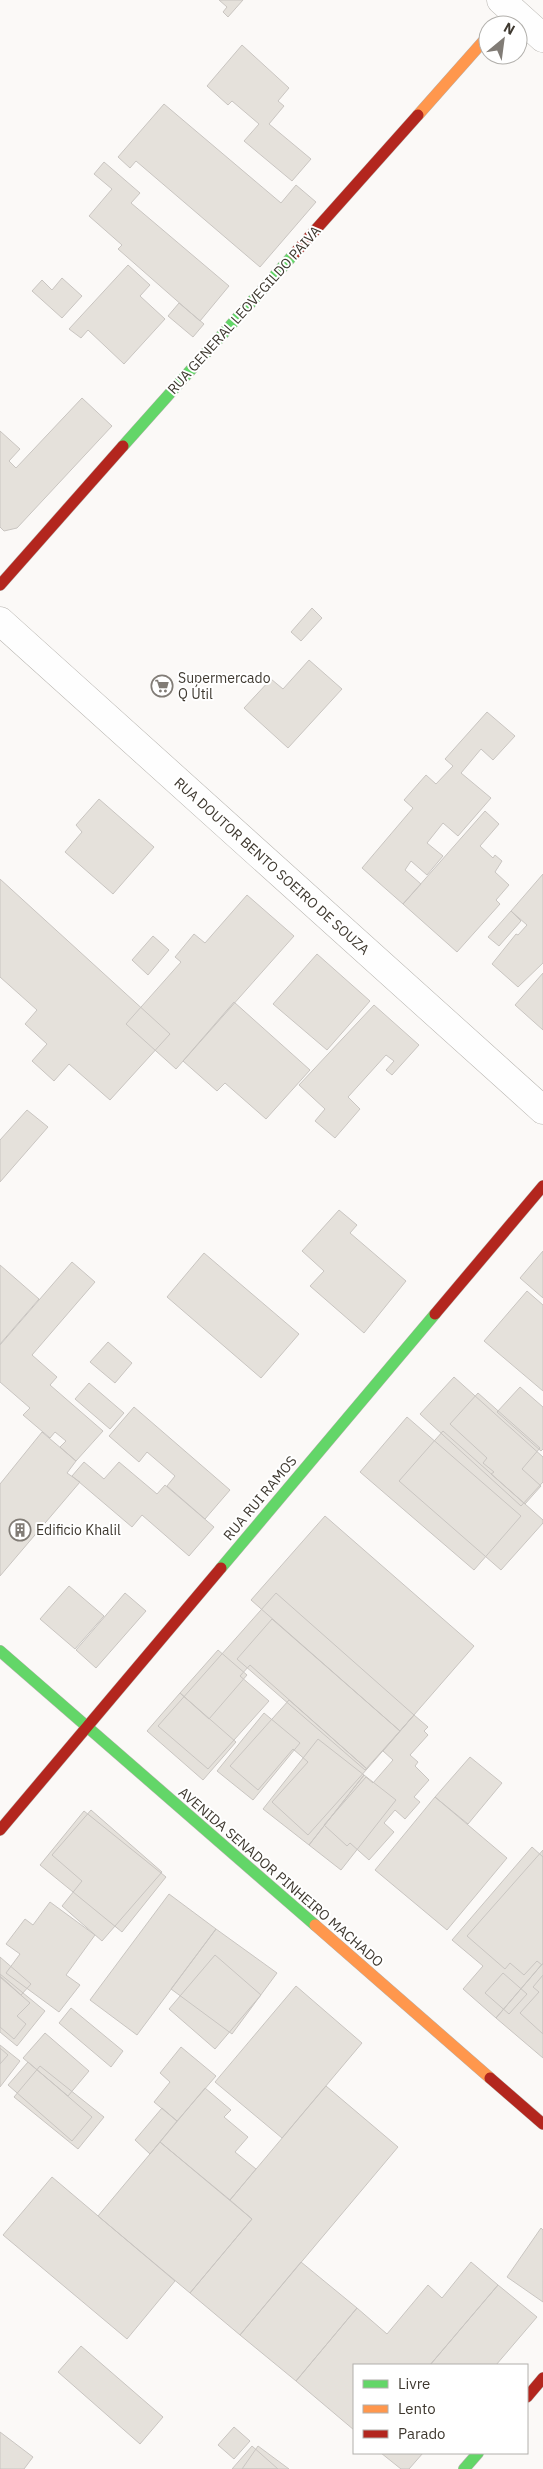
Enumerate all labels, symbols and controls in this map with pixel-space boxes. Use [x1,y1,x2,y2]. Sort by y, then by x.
north arrow [478,15,528,65]
text: N [501,18,518,39]
street label: RUA GENERAL LEOVEGILDO PAIVA [164,222,324,398]
place label: Supermercado Q Útil [178,669,271,703]
supermarket icon: Supermercado Q Útil [150,674,174,698]
street label: RUA DOUTOR BENTO SOEIRO DE SOUZA [171,773,373,959]
street label: RUA RUI RAMOS [219,1452,301,1544]
building icon: Edificio Khalil [8,1518,32,1542]
place label: Edificio Khalil [36,1521,121,1539]
street label: AVENIDA SENADOR PINHEIRO MACHADO [175,1783,387,1971]
legend [353,2364,528,2454]
text: Livre [398,2374,430,2393]
text: Lento [398,2399,436,2418]
text: Parado [398,2424,446,2443]

